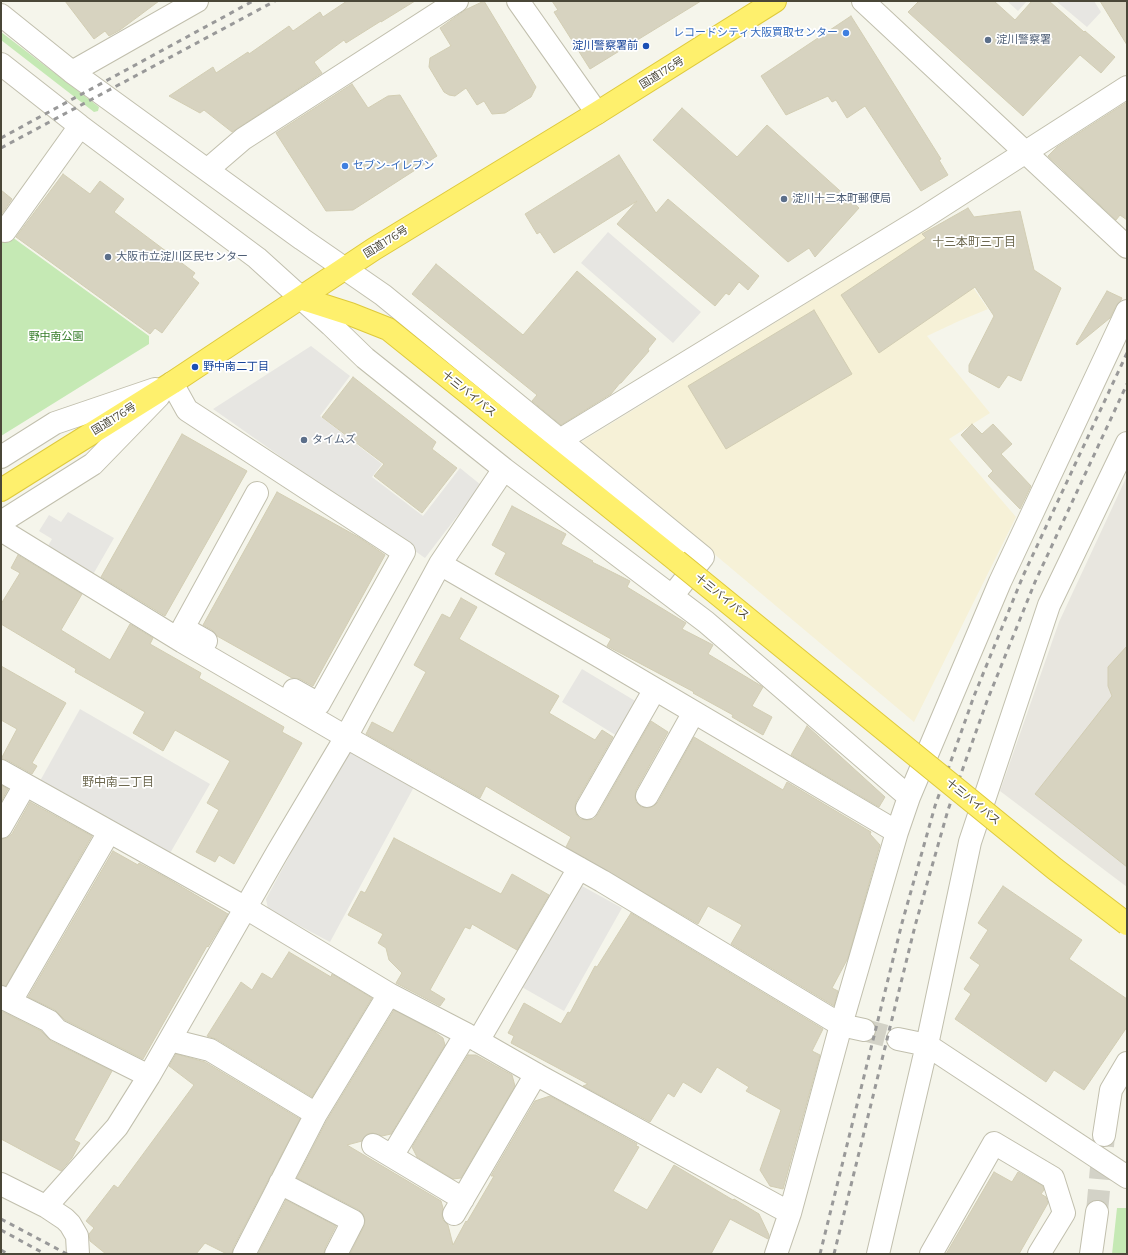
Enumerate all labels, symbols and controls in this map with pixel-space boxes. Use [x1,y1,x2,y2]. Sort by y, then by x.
place label: レコードシティ大阪買取センター [673,26,838,40]
marker: レコードシティ大阪買取センター [841,28,851,38]
place label: 淀川警察署 [996,33,1051,47]
marker: 淀川警察署 [983,35,993,45]
place label: 淀川警察署前 [572,39,638,53]
marker: 淀川警察署前 [641,41,651,51]
street label: 国道176号 [637,54,687,92]
place label: セブン-イレブン [353,159,434,173]
marker: セブン-イレブン [340,161,350,171]
place label: 淀川十三本町郵便局 [792,192,891,206]
marker: 淀川十三本町郵便局 [779,194,789,204]
street label: 国道176号 [361,223,411,261]
district label: 十三本町三丁目 [932,235,1016,249]
place label: 大阪市立淀川区民センター [116,250,248,264]
marker: 大阪市立淀川区民センター [103,252,113,262]
park label: 野中南公園 [29,330,83,344]
place label: 野中南二丁目 [203,360,269,374]
marker: 野中南二丁目 [190,362,200,372]
street label: 十三バイパス [439,368,499,420]
street label: 国道176号 [89,400,139,438]
place label: タイムズ [312,433,356,447]
marker: タイムズ [299,435,309,445]
street label: 十三バイパス [692,571,752,623]
district label: 野中南二丁目 [82,775,154,789]
street label: 十三バイパス [943,776,1003,828]

